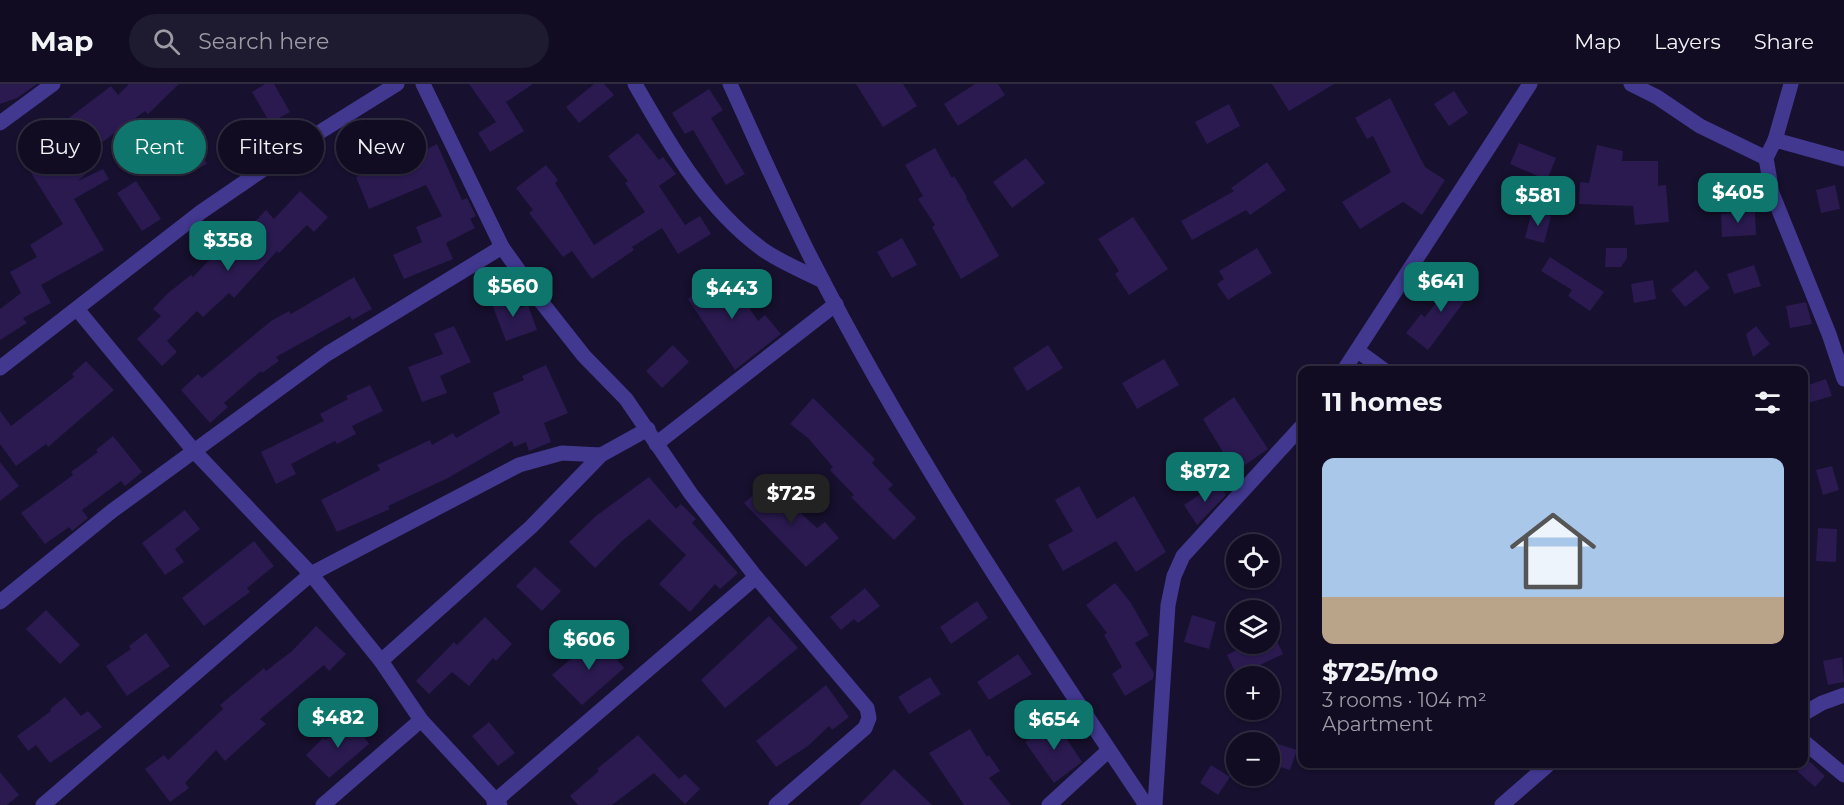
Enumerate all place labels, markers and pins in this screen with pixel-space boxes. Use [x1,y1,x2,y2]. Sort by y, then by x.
pin: $405 [1702,173,1774,224]
pin: $581 [1502,176,1574,227]
pin: $358 [192,221,264,272]
pin: $641 [1405,262,1477,313]
pin: $560 [477,267,549,318]
pin: $443 [696,269,768,320]
pin: $872 [1169,452,1241,503]
pin: $725 [755,474,827,525]
pin: $606 [553,620,625,671]
pin: $482 [302,698,374,749]
pin: $654 [1018,700,1090,751]

